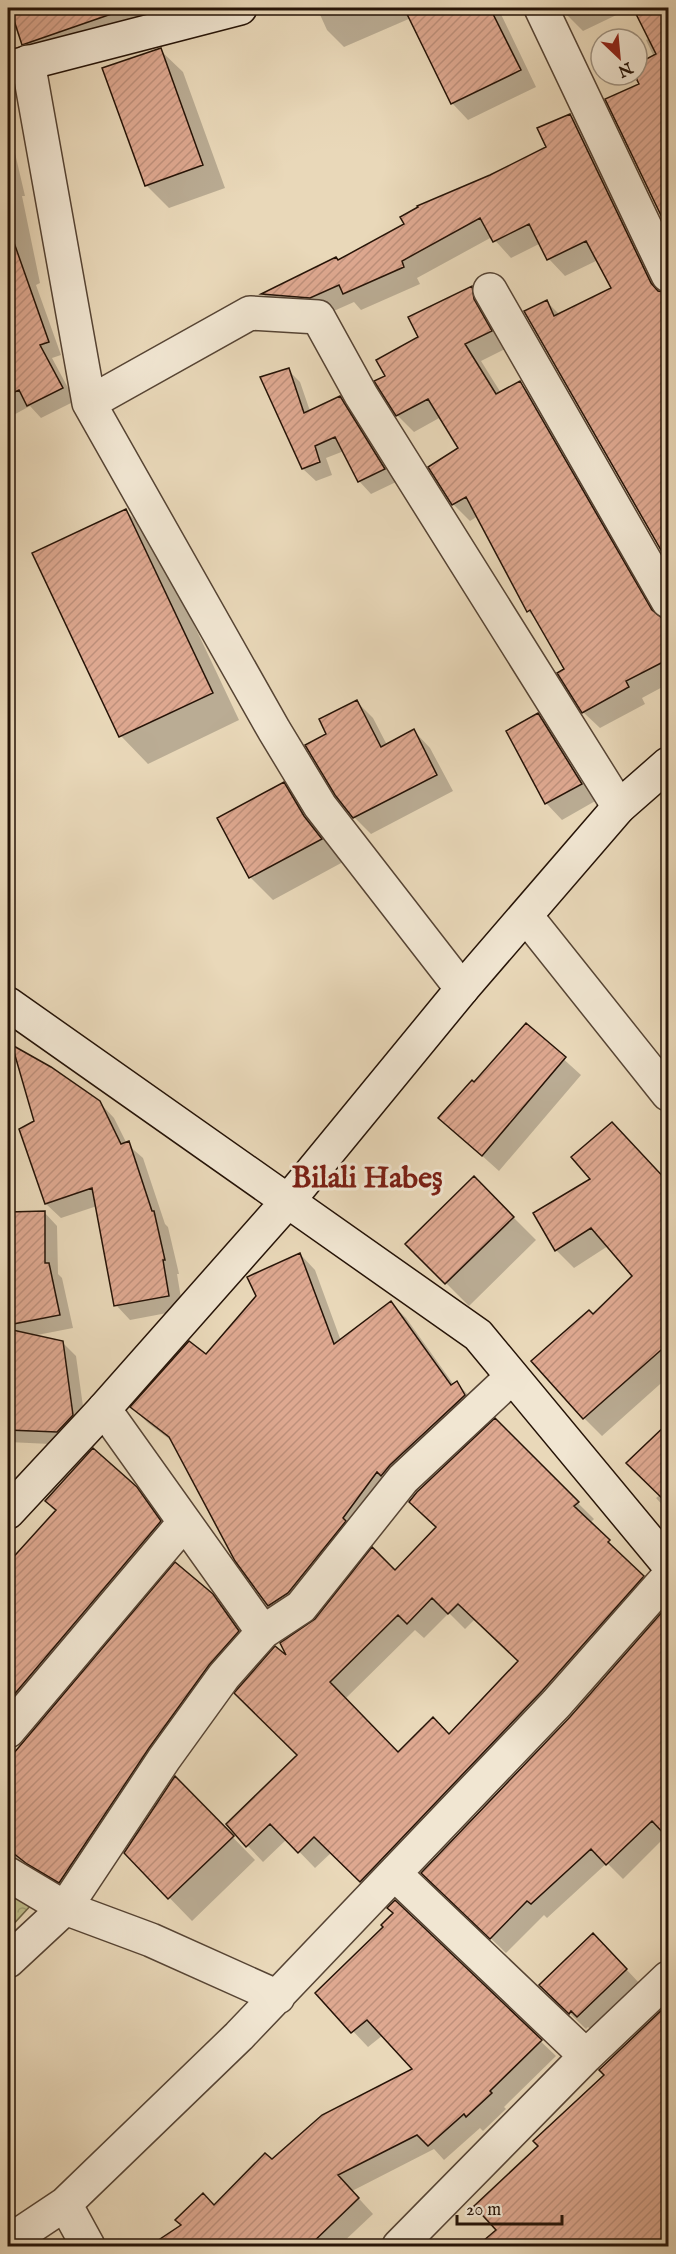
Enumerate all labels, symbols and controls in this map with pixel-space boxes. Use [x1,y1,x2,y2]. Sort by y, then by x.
north arrow [589,27,649,87]
text: N [614,56,636,81]
district label: Bilali Habeş [292,1160,442,1198]
scale bar [457,2188,562,2226]
text: 20 m [466,2199,501,2222]

